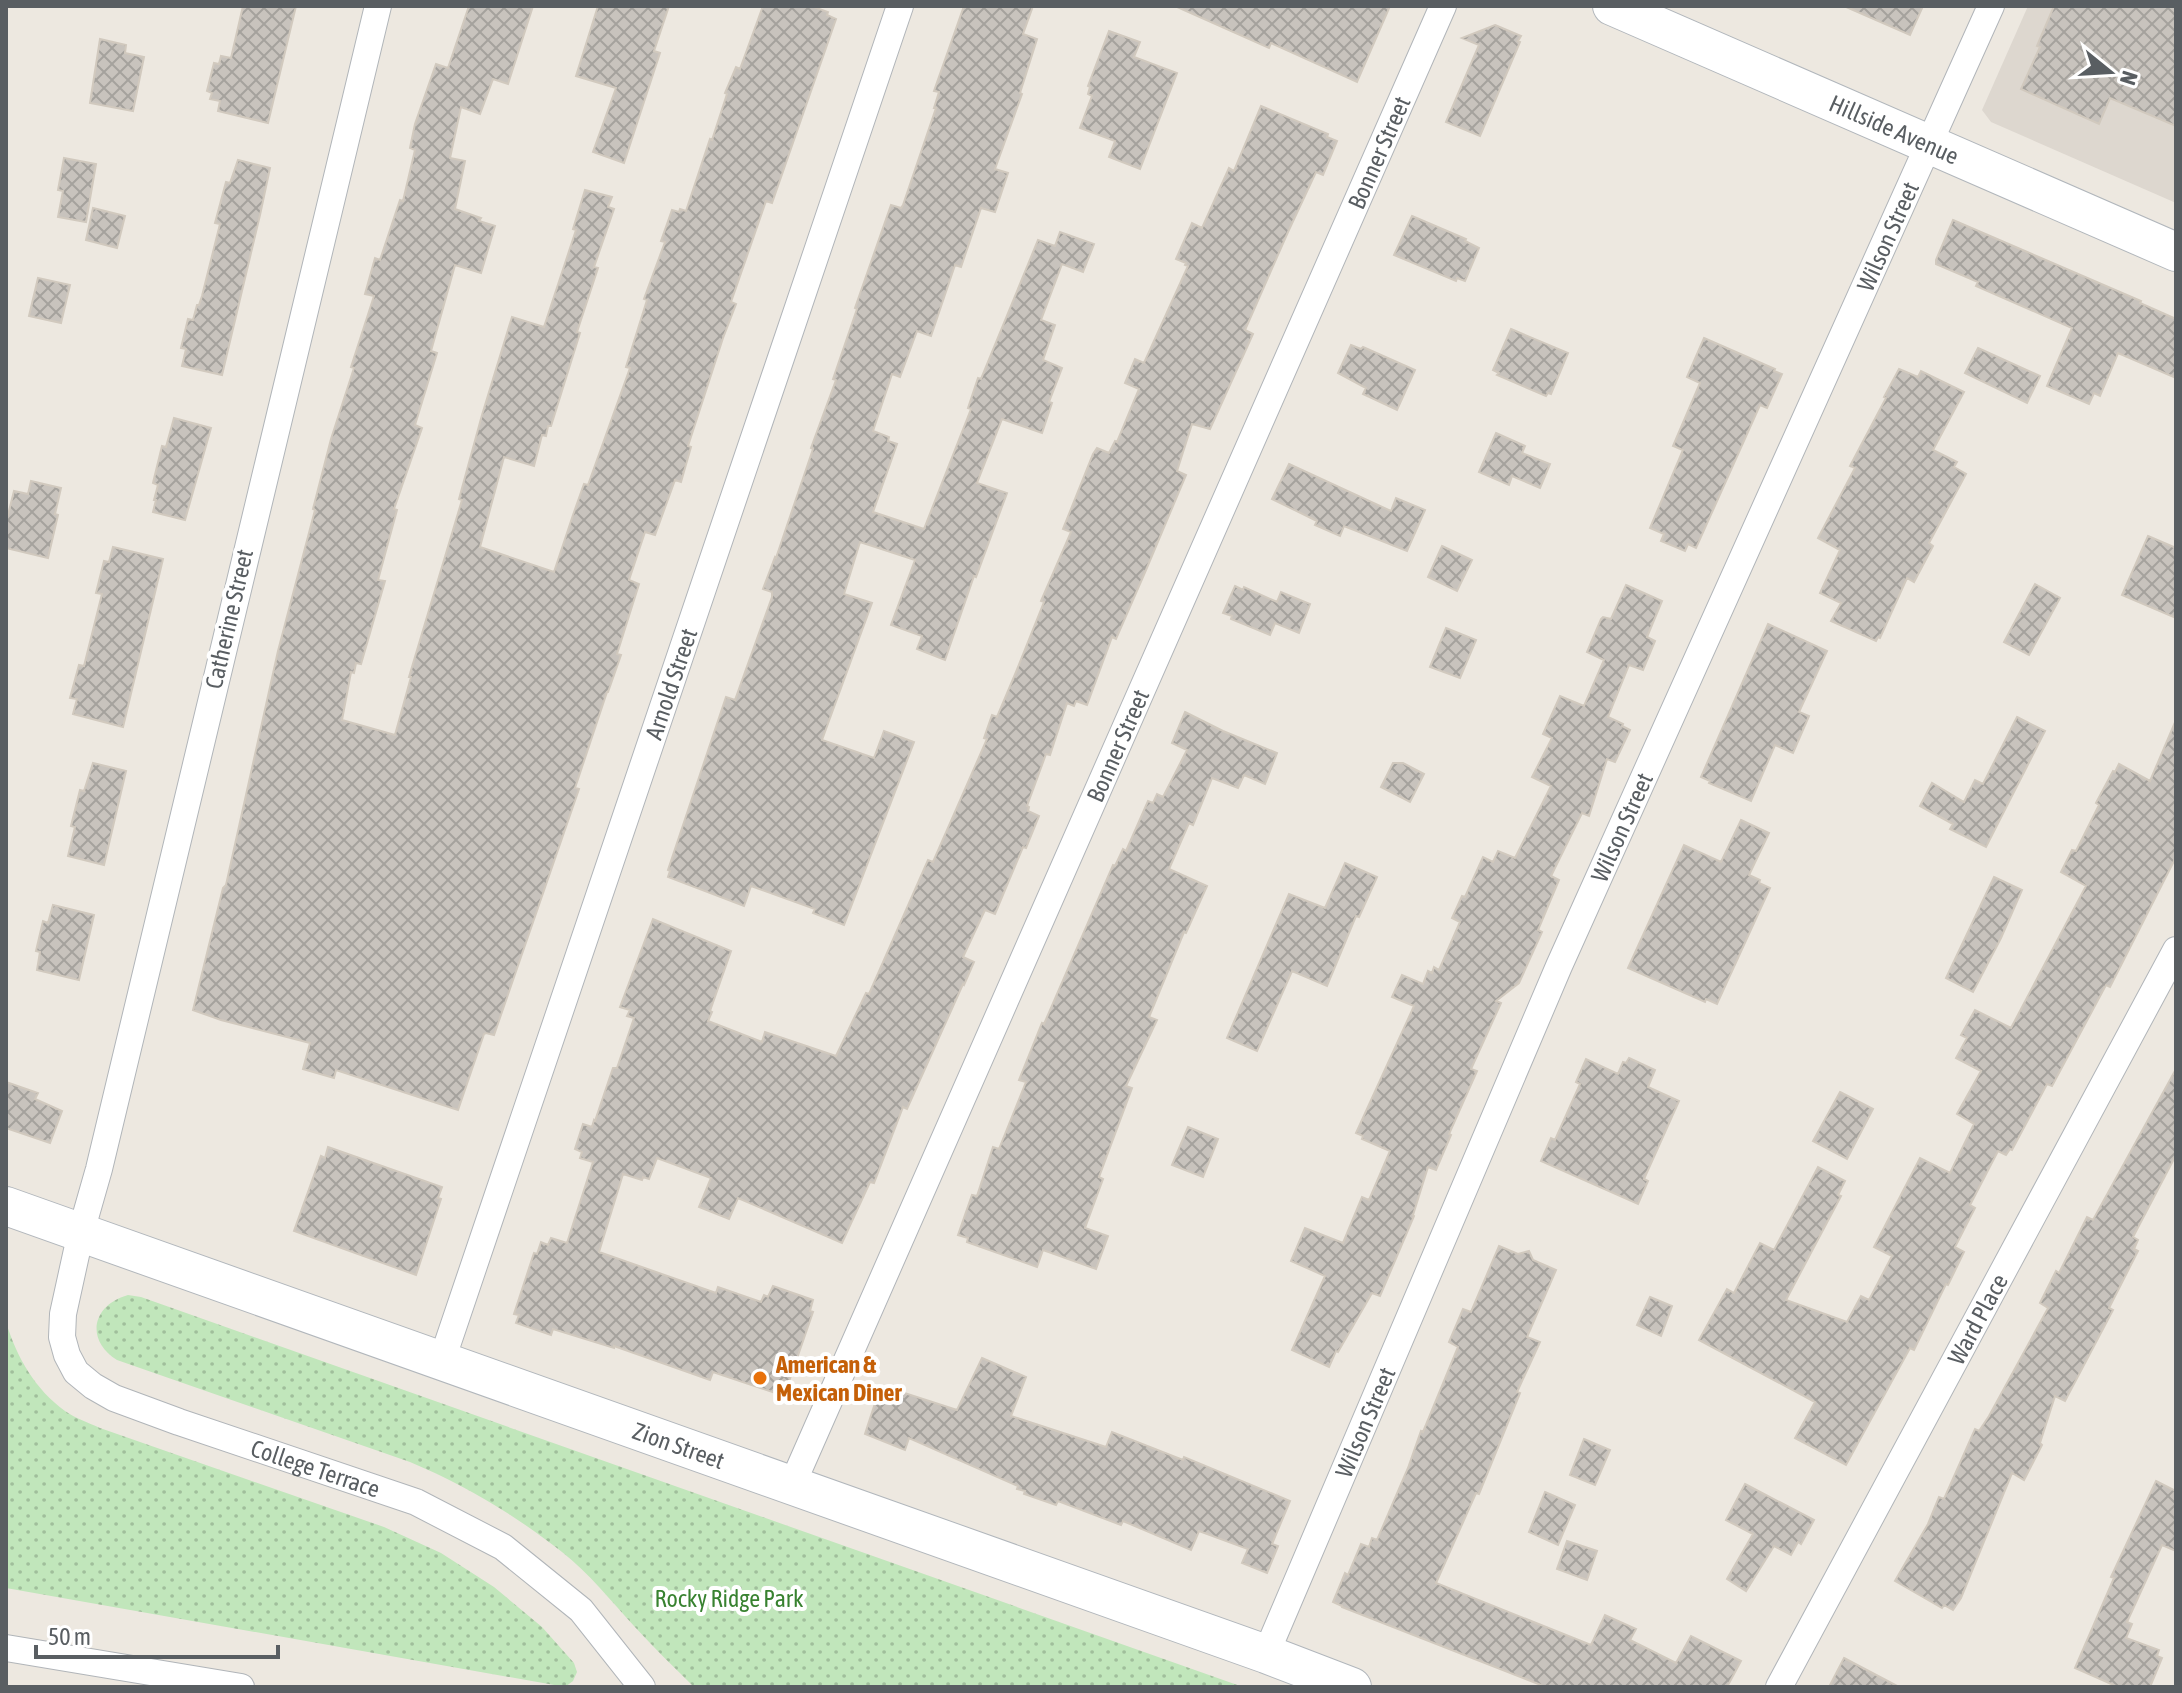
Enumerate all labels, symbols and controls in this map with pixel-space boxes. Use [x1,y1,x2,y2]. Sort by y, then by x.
north arrow [2070,32,2150,112]
text: N [2115,68,2143,88]
street label: Hillside Avenue [1826,89,1963,169]
street label: Bonner Street [1342,92,1415,213]
street label: Wilson Street [1851,177,1924,295]
street label: Catherine Street [200,546,258,691]
street label: Arnold Street [640,625,702,743]
street label: Bonner Street [1081,685,1154,806]
street label: Wilson Street [1585,768,1658,886]
street label: Ward Place [1942,1269,2013,1369]
place label: American & Mexican Diner [775,1351,902,1406]
street label: Wilson Street [1329,1363,1400,1481]
marker: American & Mexican Diner [751,1369,769,1387]
street label: Zion Street [629,1417,728,1474]
street label: College Terrace [248,1434,383,1502]
park label: Rocky Ridge Park [655,1585,804,1612]
scale bar [36,1609,278,1659]
text: 50 m [48,1623,91,1650]

